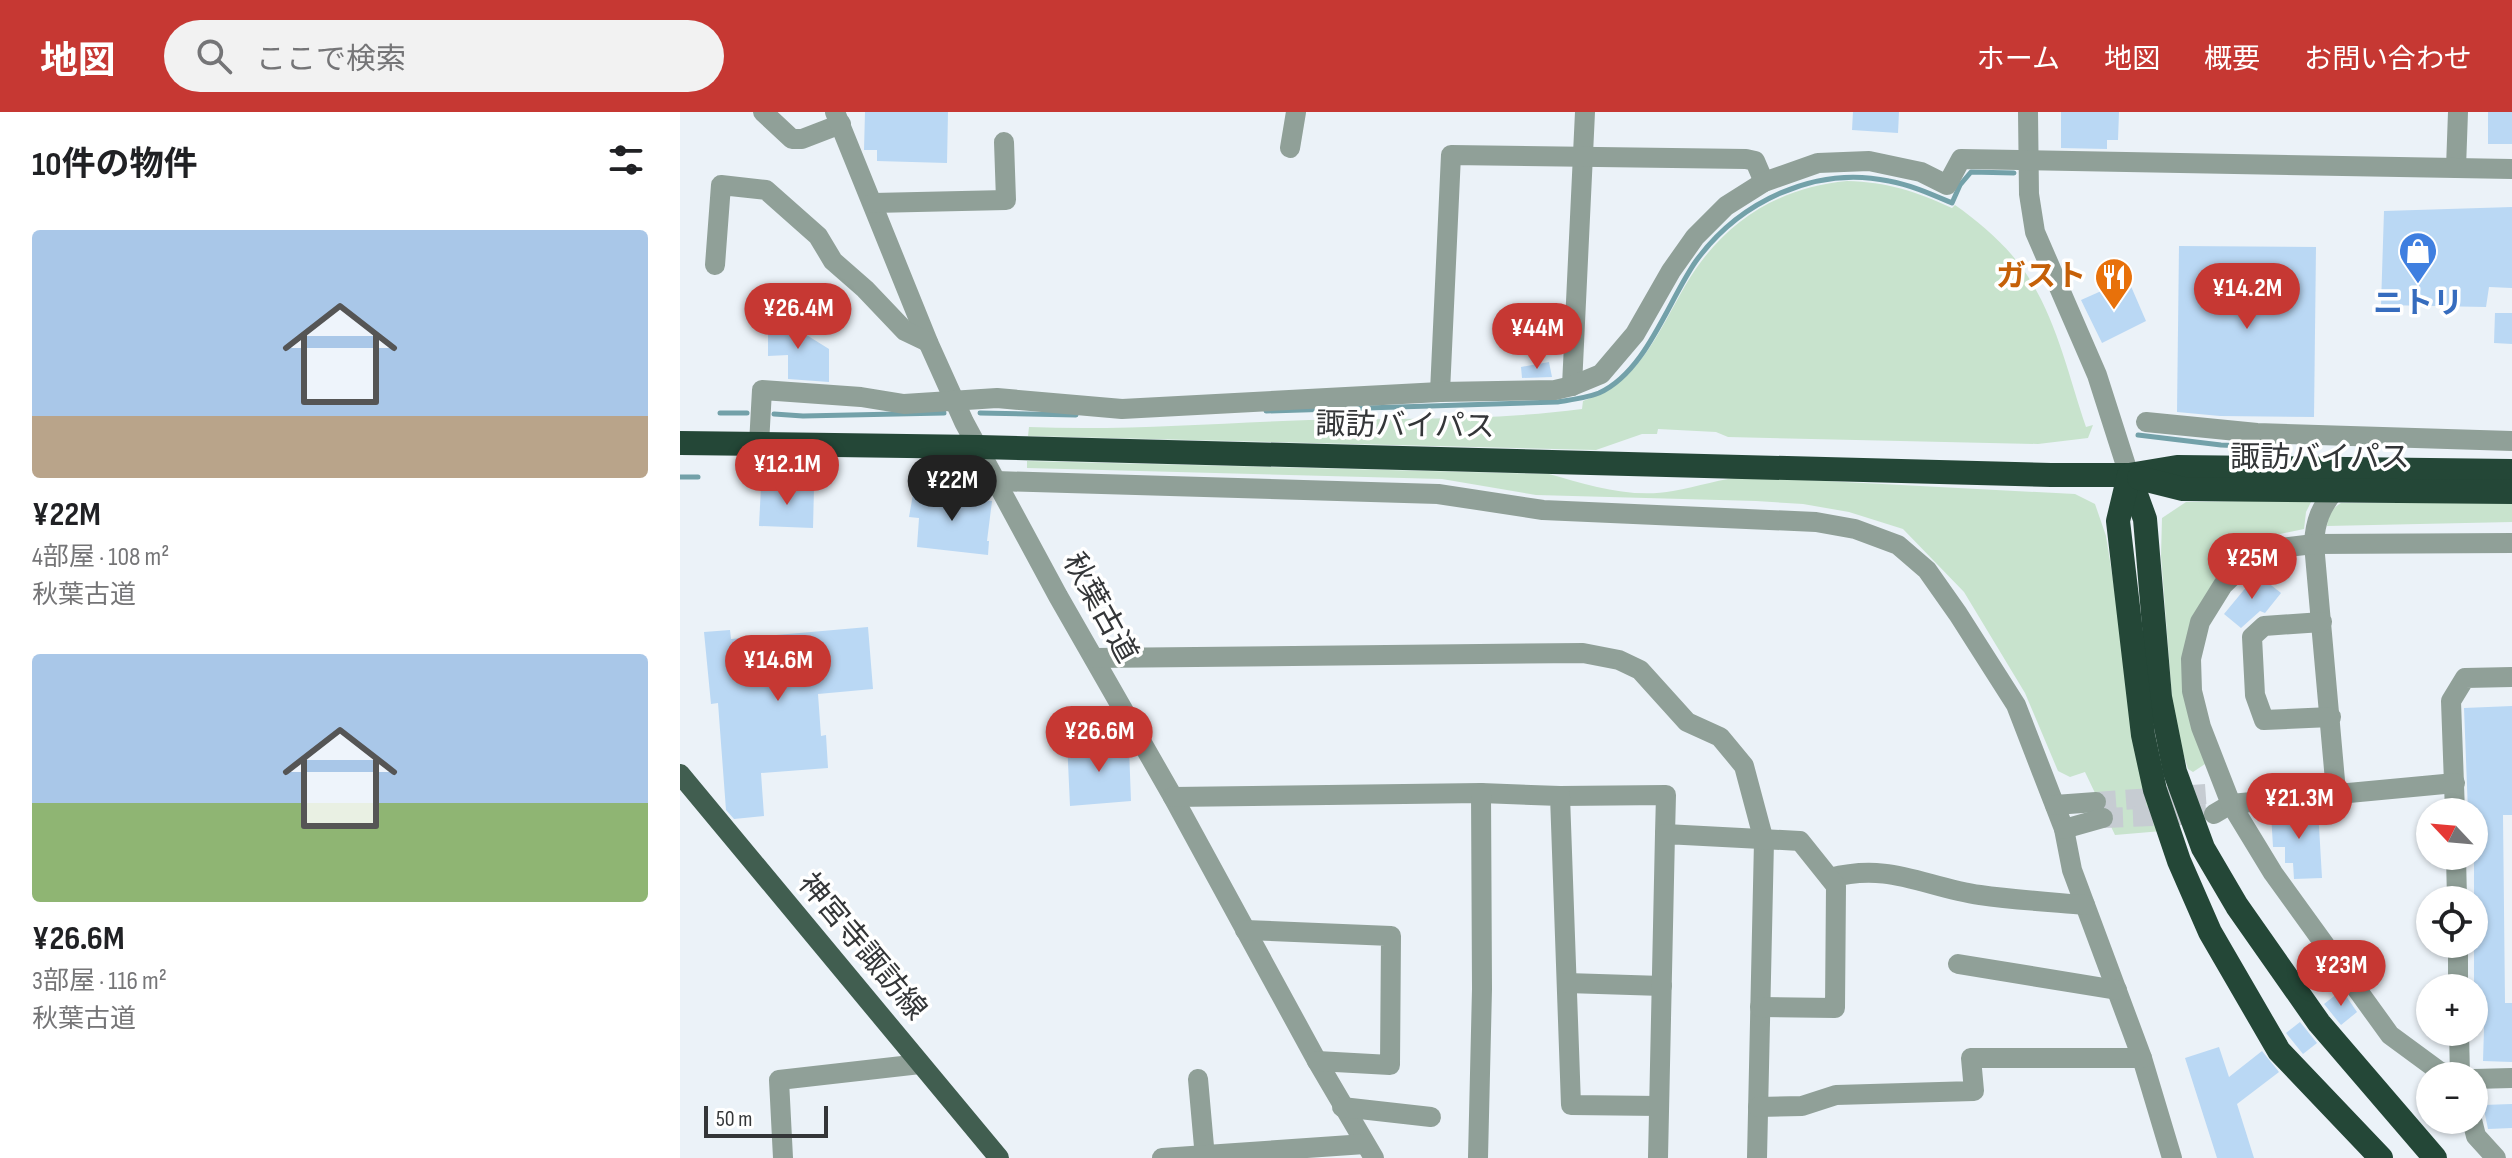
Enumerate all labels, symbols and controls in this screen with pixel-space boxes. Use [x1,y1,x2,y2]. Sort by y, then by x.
search box [164,20,724,92]
icon: search [192,34,236,78]
text: 地図 [40,39,116,84]
text: ここで検索 [256,42,406,78]
text: ホーム [1977,43,2060,76]
text: 地図 [2104,43,2160,76]
text: 概要 [2204,43,2260,76]
text: お問い合わせ [2304,43,2472,76]
icon: filters [604,138,648,182]
text: 10件の物件 [32,144,198,185]
shop icon: ニトリ [2397,230,2439,285]
restaurant icon: ガスト [2093,256,2135,311]
place label: ガスト [1996,259,2086,295]
pin: ¥14.2M [2182,263,2312,331]
text: ¥14.2M [2212,273,2282,304]
icon: home [268,282,412,426]
pin: ¥26.4M [733,283,863,351]
place label: ニトリ [2373,286,2463,322]
text: ¥26.4M [762,293,834,324]
pin: ¥44M [1490,303,1584,371]
text: ¥44M [1510,313,1564,344]
street label: 諏訪バイパス [1315,406,1495,446]
pin: ¥12.1M [722,439,852,507]
street label: 諏訪バイパス [2230,440,2410,476]
text: ¥12.1M [753,449,821,480]
pin: ¥22M [905,455,999,523]
text: ¥22M [926,465,978,496]
text: ¥22M [32,494,101,535]
pin: ¥25M [2205,533,2299,601]
text: 4部屋 · 108 m² [32,542,169,573]
text: ¥25M [2226,543,2278,574]
street label: 秋葉古道 [1055,547,1145,669]
text: 秋葉古道 [32,580,136,611]
pin: ¥14.6M [713,635,843,703]
text: ¥14.6M [743,645,813,676]
icon: home [268,706,412,850]
pin: ¥26.6M [1034,706,1164,774]
text: ¥26.6M [1064,716,1134,747]
pin: ¥21.3M [2234,773,2364,841]
text: ¥21.3M [2264,783,2334,814]
north arrow [2416,798,2488,870]
map controls [2416,798,2488,1134]
street label: 神宮寺諏訪線 [790,866,934,1028]
button: locate [2416,886,2488,958]
text: ¥26.6M [32,918,124,959]
pin: ¥23M [2294,940,2388,1008]
text: ¥23M [2315,950,2367,981]
text: 3部屋 · 116 m² [32,966,167,997]
button: + [2416,974,2488,1046]
text: 秋葉古道 [32,1004,136,1035]
button: − [2416,1062,2488,1134]
scale bar [704,1102,828,1138]
text: 50 m [716,1106,752,1133]

